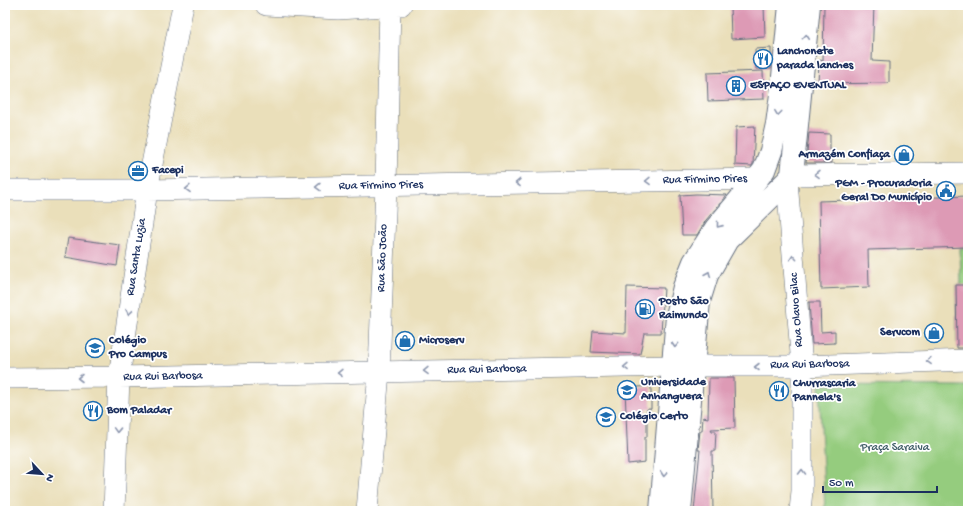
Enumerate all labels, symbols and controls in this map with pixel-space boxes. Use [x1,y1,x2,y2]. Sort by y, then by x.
one-way arrow [801,34,810,40]
place label: Lanchonete parada lanches [776,45,854,73]
restaurant icon: Lanchonete parada lanches [752,48,774,70]
building icon: ESPAÇO EVENTUAL [725,75,747,97]
place label: ESPAÇO EVENTUAL [749,79,847,93]
one-way arrow [774,110,783,116]
shop icon: Armazém Confiaça [893,144,915,166]
place label: Armazém Confiaça [798,148,891,162]
office icon: Facepi [127,160,149,182]
place label: Facepi [151,164,184,178]
one-way arrow [814,170,820,178]
street label: Rua Firmino Pires [663,172,748,188]
one-way arrow [645,177,651,185]
place label: PGM - Procuradoria Geral Do Município [835,177,933,205]
street label: Rua Firmino Pires [339,178,424,194]
one-way arrow [515,179,521,188]
public building icon: PGM - Procuradoria Geral Do Município [935,180,957,202]
one-way arrow [315,183,321,191]
one-way arrow [185,185,191,193]
street label: Rua Santa Luzia [124,217,150,297]
one-way arrow [716,221,723,228]
street label: Rua São João [375,224,391,292]
one-way arrow [789,255,798,261]
one-way arrow [703,270,711,278]
street label: Rua Olavo Bilac [787,271,807,348]
place label: Posto São Raimundo [658,295,709,323]
fuel station icon: Posto São Raimundo [634,298,656,320]
one-way arrow [125,309,134,315]
shop icon: Servcom [923,322,945,344]
place label: Servcom [880,326,920,340]
shop icon: Microserv [394,330,416,352]
place label: Colégio Pro Campus [108,334,167,362]
place label: Microserv [419,334,465,348]
school or university icon: Colégio Pro Campus [84,337,106,359]
one-way arrow [670,342,679,348]
street label: Rua Rui Barbosa [770,357,850,373]
one-way arrow [926,357,932,366]
street label: Rua Rui Barbosa [447,362,527,378]
one-way arrow [754,362,760,371]
one-way arrow [623,363,629,372]
one-way arrow [423,367,429,376]
street label: Rua Rui Barbosa [123,369,203,385]
one-way arrow [337,369,343,377]
one-way arrow [77,374,83,382]
place label: Universidade Anhanguera [640,376,707,404]
place label: Churrascaria Pannela's [792,377,857,405]
school or university icon: Universidade Anhanguera [616,379,638,401]
restaurant icon: Churrascaria Pannela's [768,380,790,402]
restaurant icon: Bom Paladar [82,400,104,422]
place label: Bom Paladar [106,404,173,418]
school or university icon: Colégio Certo [595,406,617,428]
place label: Colégio Certo [619,410,689,424]
one-way arrow [113,427,121,433]
park label: Praça Saraiva [860,441,930,455]
north arrow [22,454,62,494]
scale bar [823,468,937,494]
one-way arrow [798,469,806,475]
one-way arrow [660,471,669,477]
text: N [42,472,56,483]
text: 50 m [829,477,854,491]

